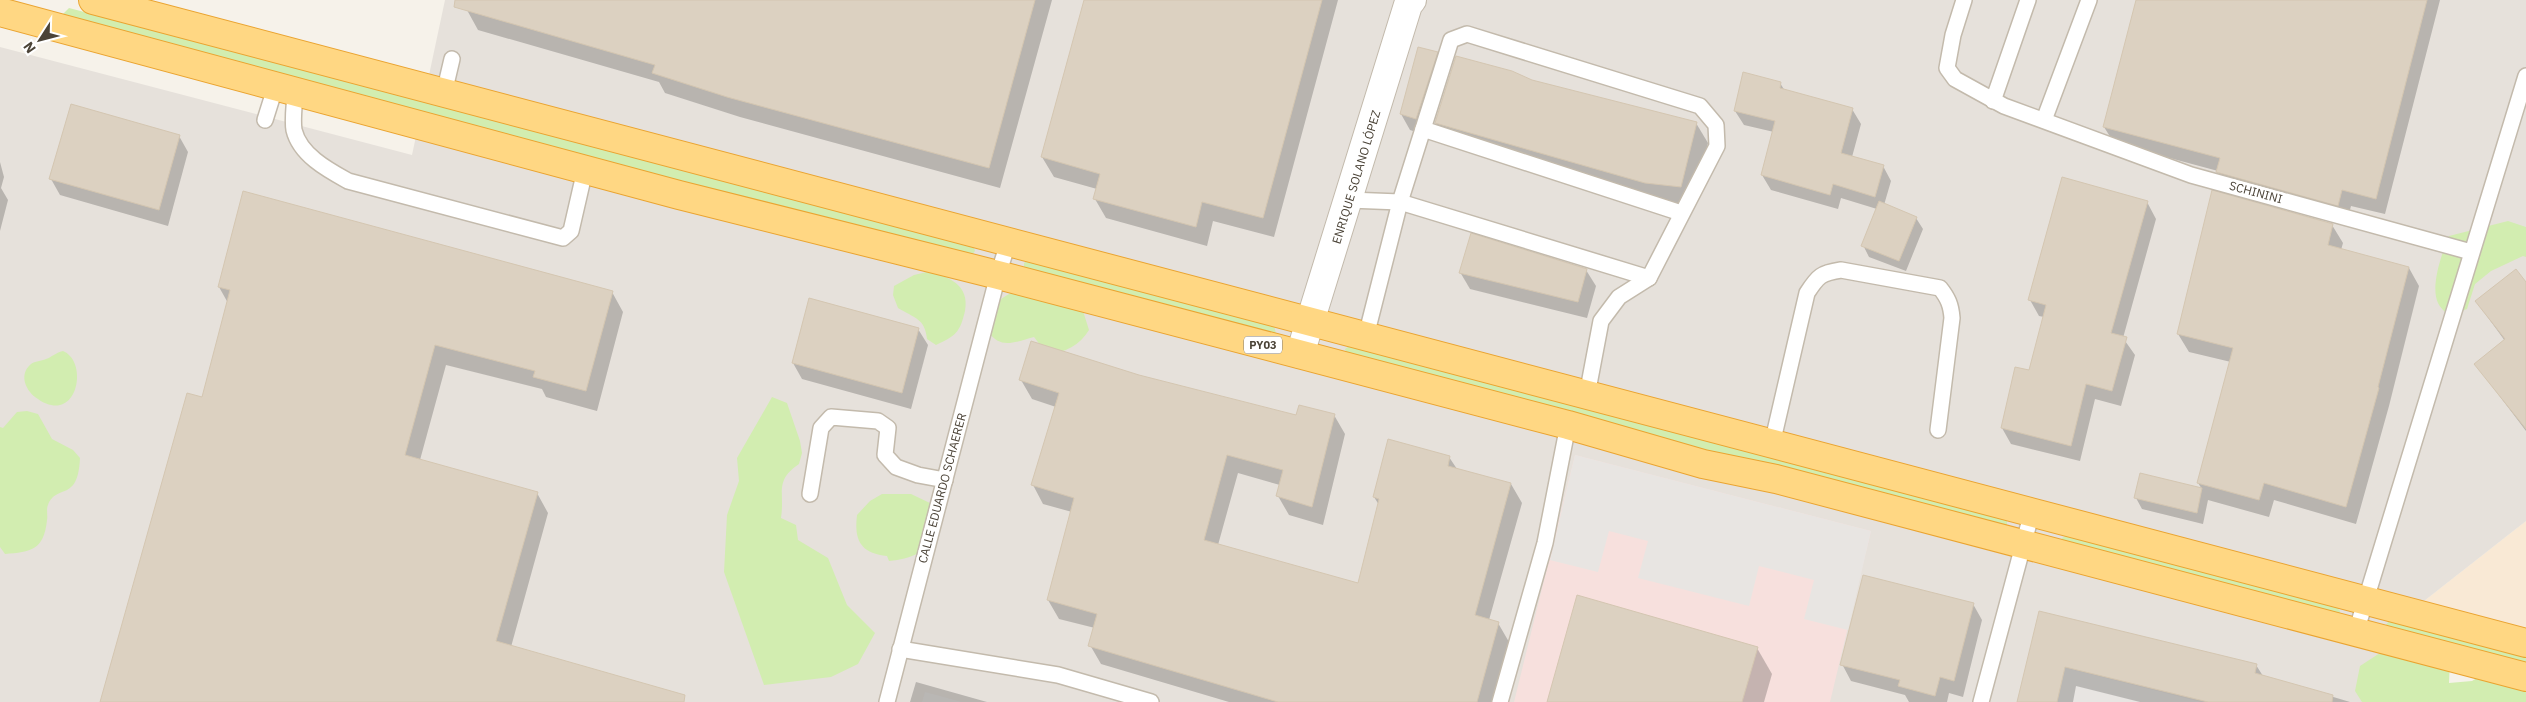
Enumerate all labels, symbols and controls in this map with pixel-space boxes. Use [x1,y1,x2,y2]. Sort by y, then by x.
north arrow [15,15,65,65]
text: N [19,38,40,57]
street label: ENRIQUE SOLANO LÓPEZ [1329,108,1384,246]
street label: SCHININI [2228,178,2284,206]
road number: PY03 [1244,336,1282,354]
street label: CALLE EDUARDO SCHAERER [915,411,969,565]

